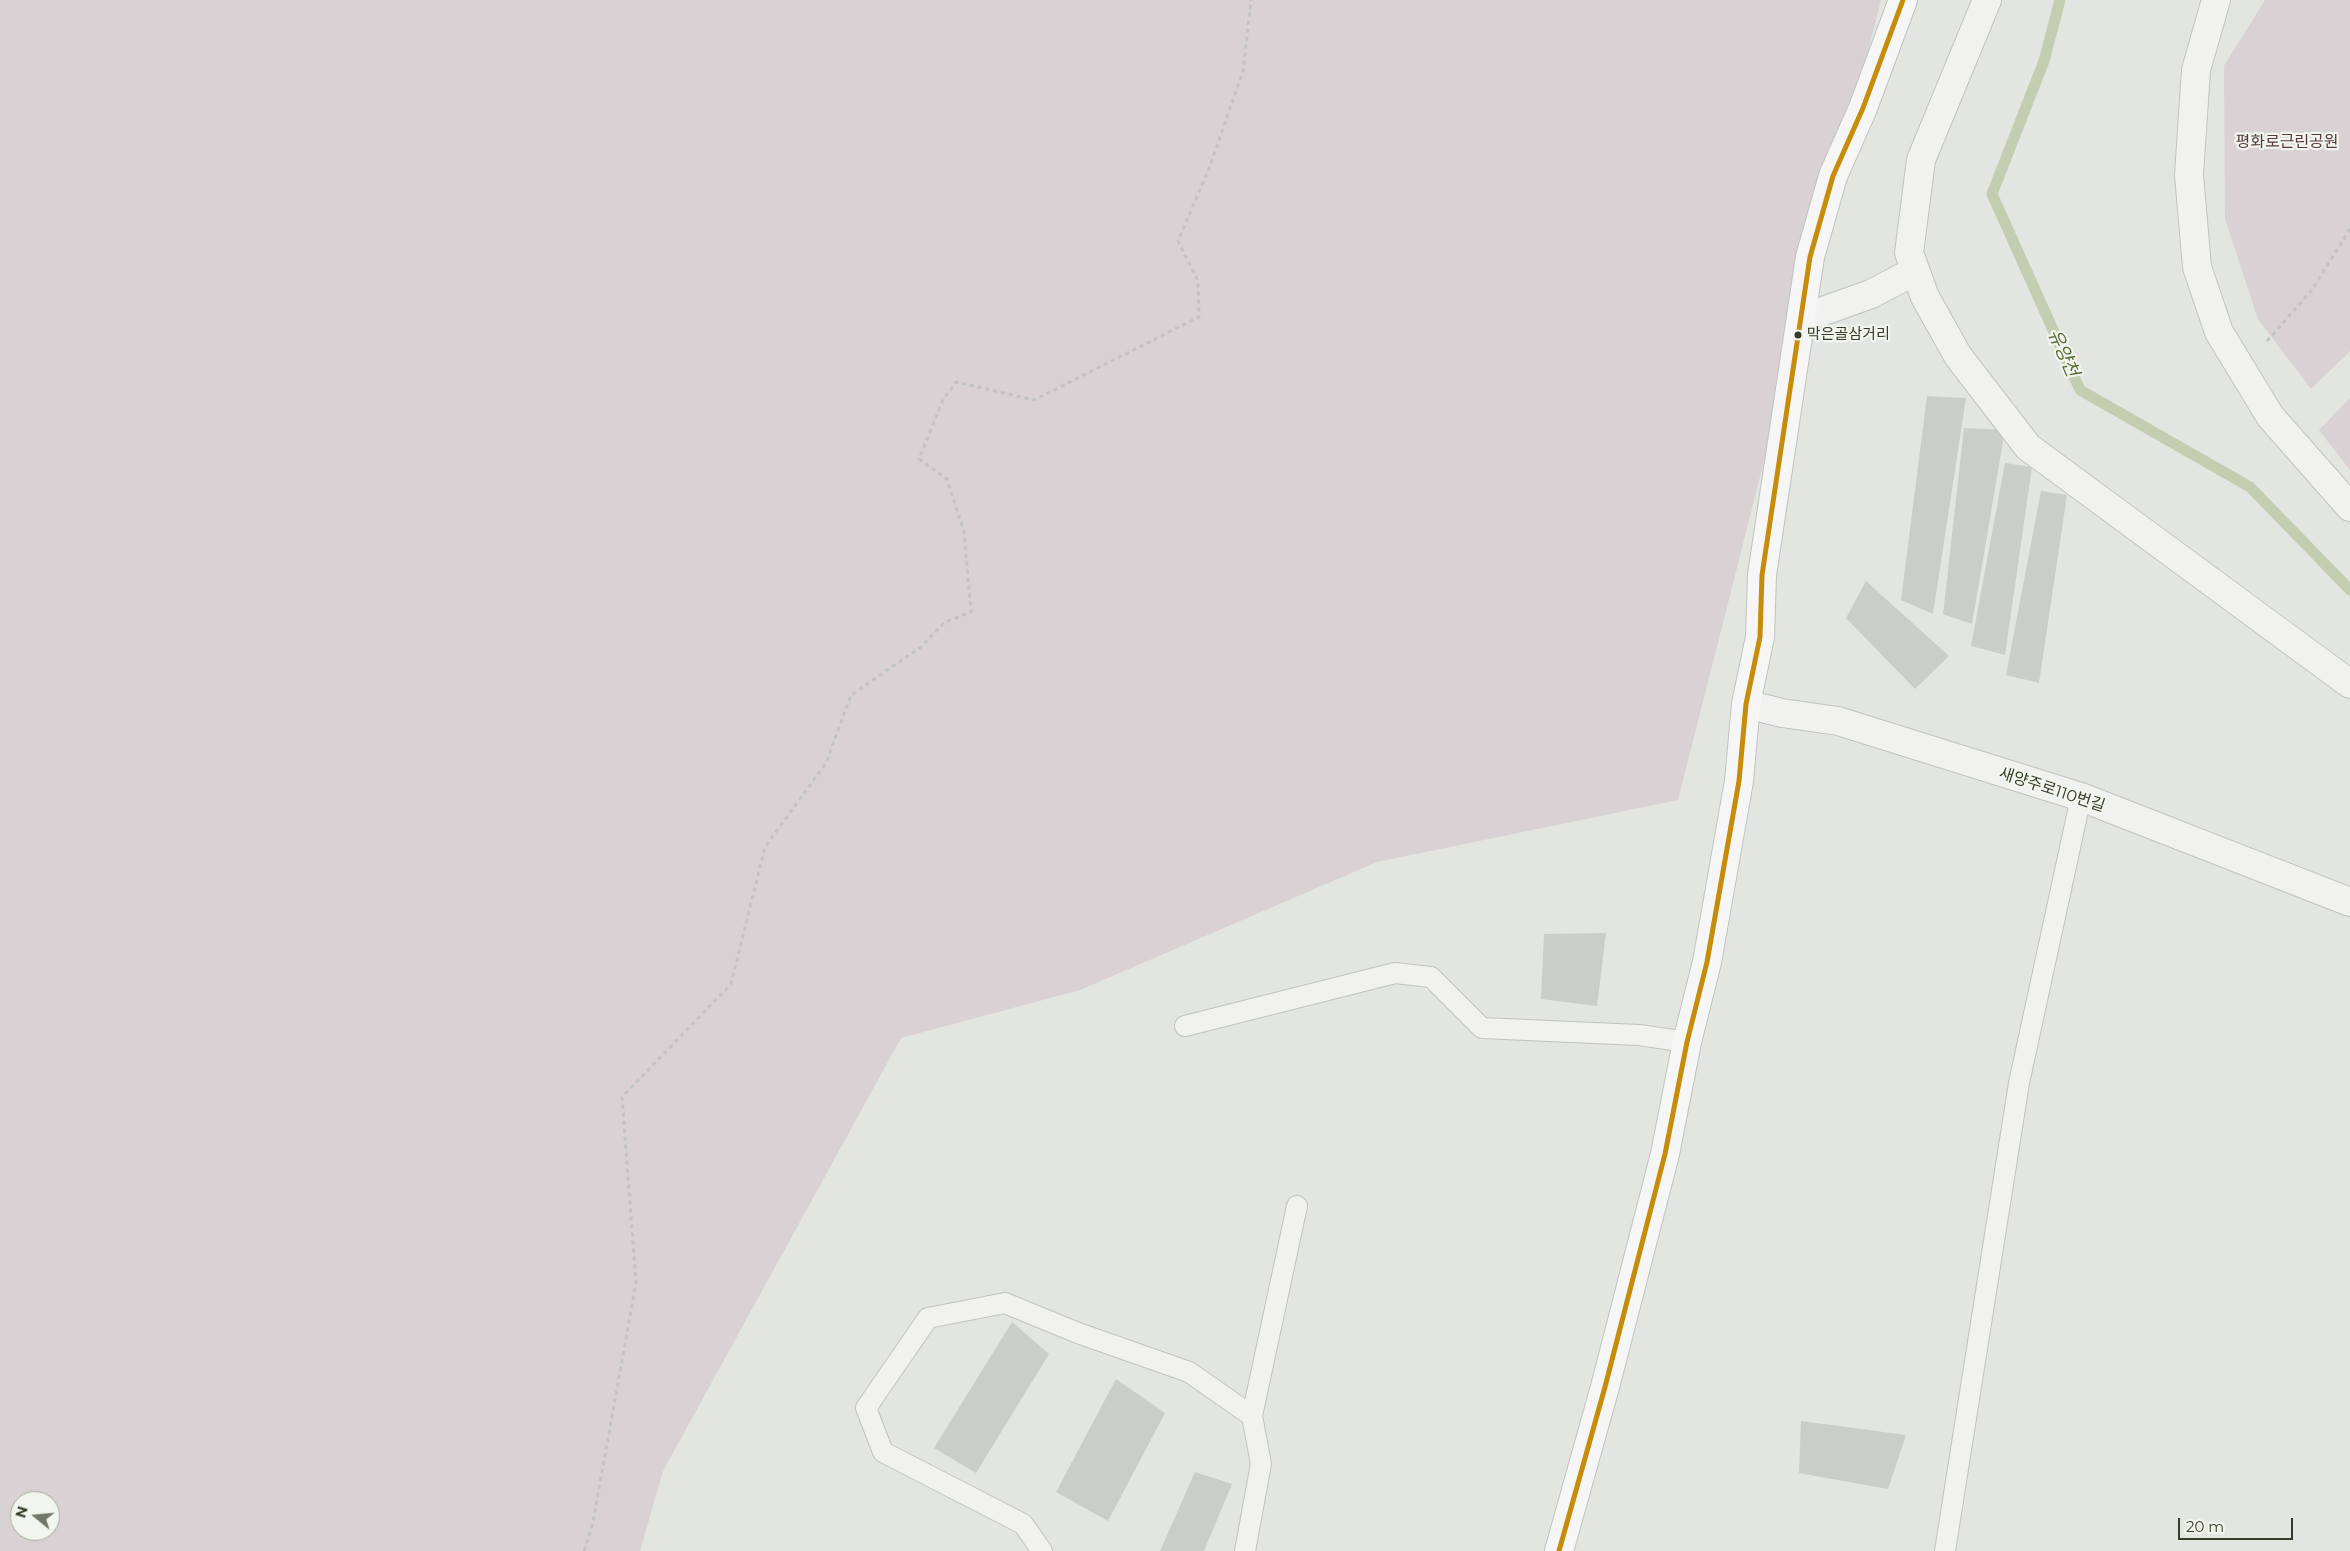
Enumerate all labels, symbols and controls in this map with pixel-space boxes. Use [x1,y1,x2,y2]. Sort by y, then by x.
park label: 평화로근린공원 [2235,132,2339,152]
place label: 막은골삼거리 [1807,326,1890,344]
water label: 유양천 [2043,326,2083,380]
marker: 막은골삼거리 [1793,330,1803,340]
street label: 새양주로110번길 [1997,764,2107,816]
north arrow [10,1491,60,1541]
text: N [11,1504,32,1520]
scale bar [2180,1508,2295,1540]
text: 20 m [2186,1517,2224,1536]

